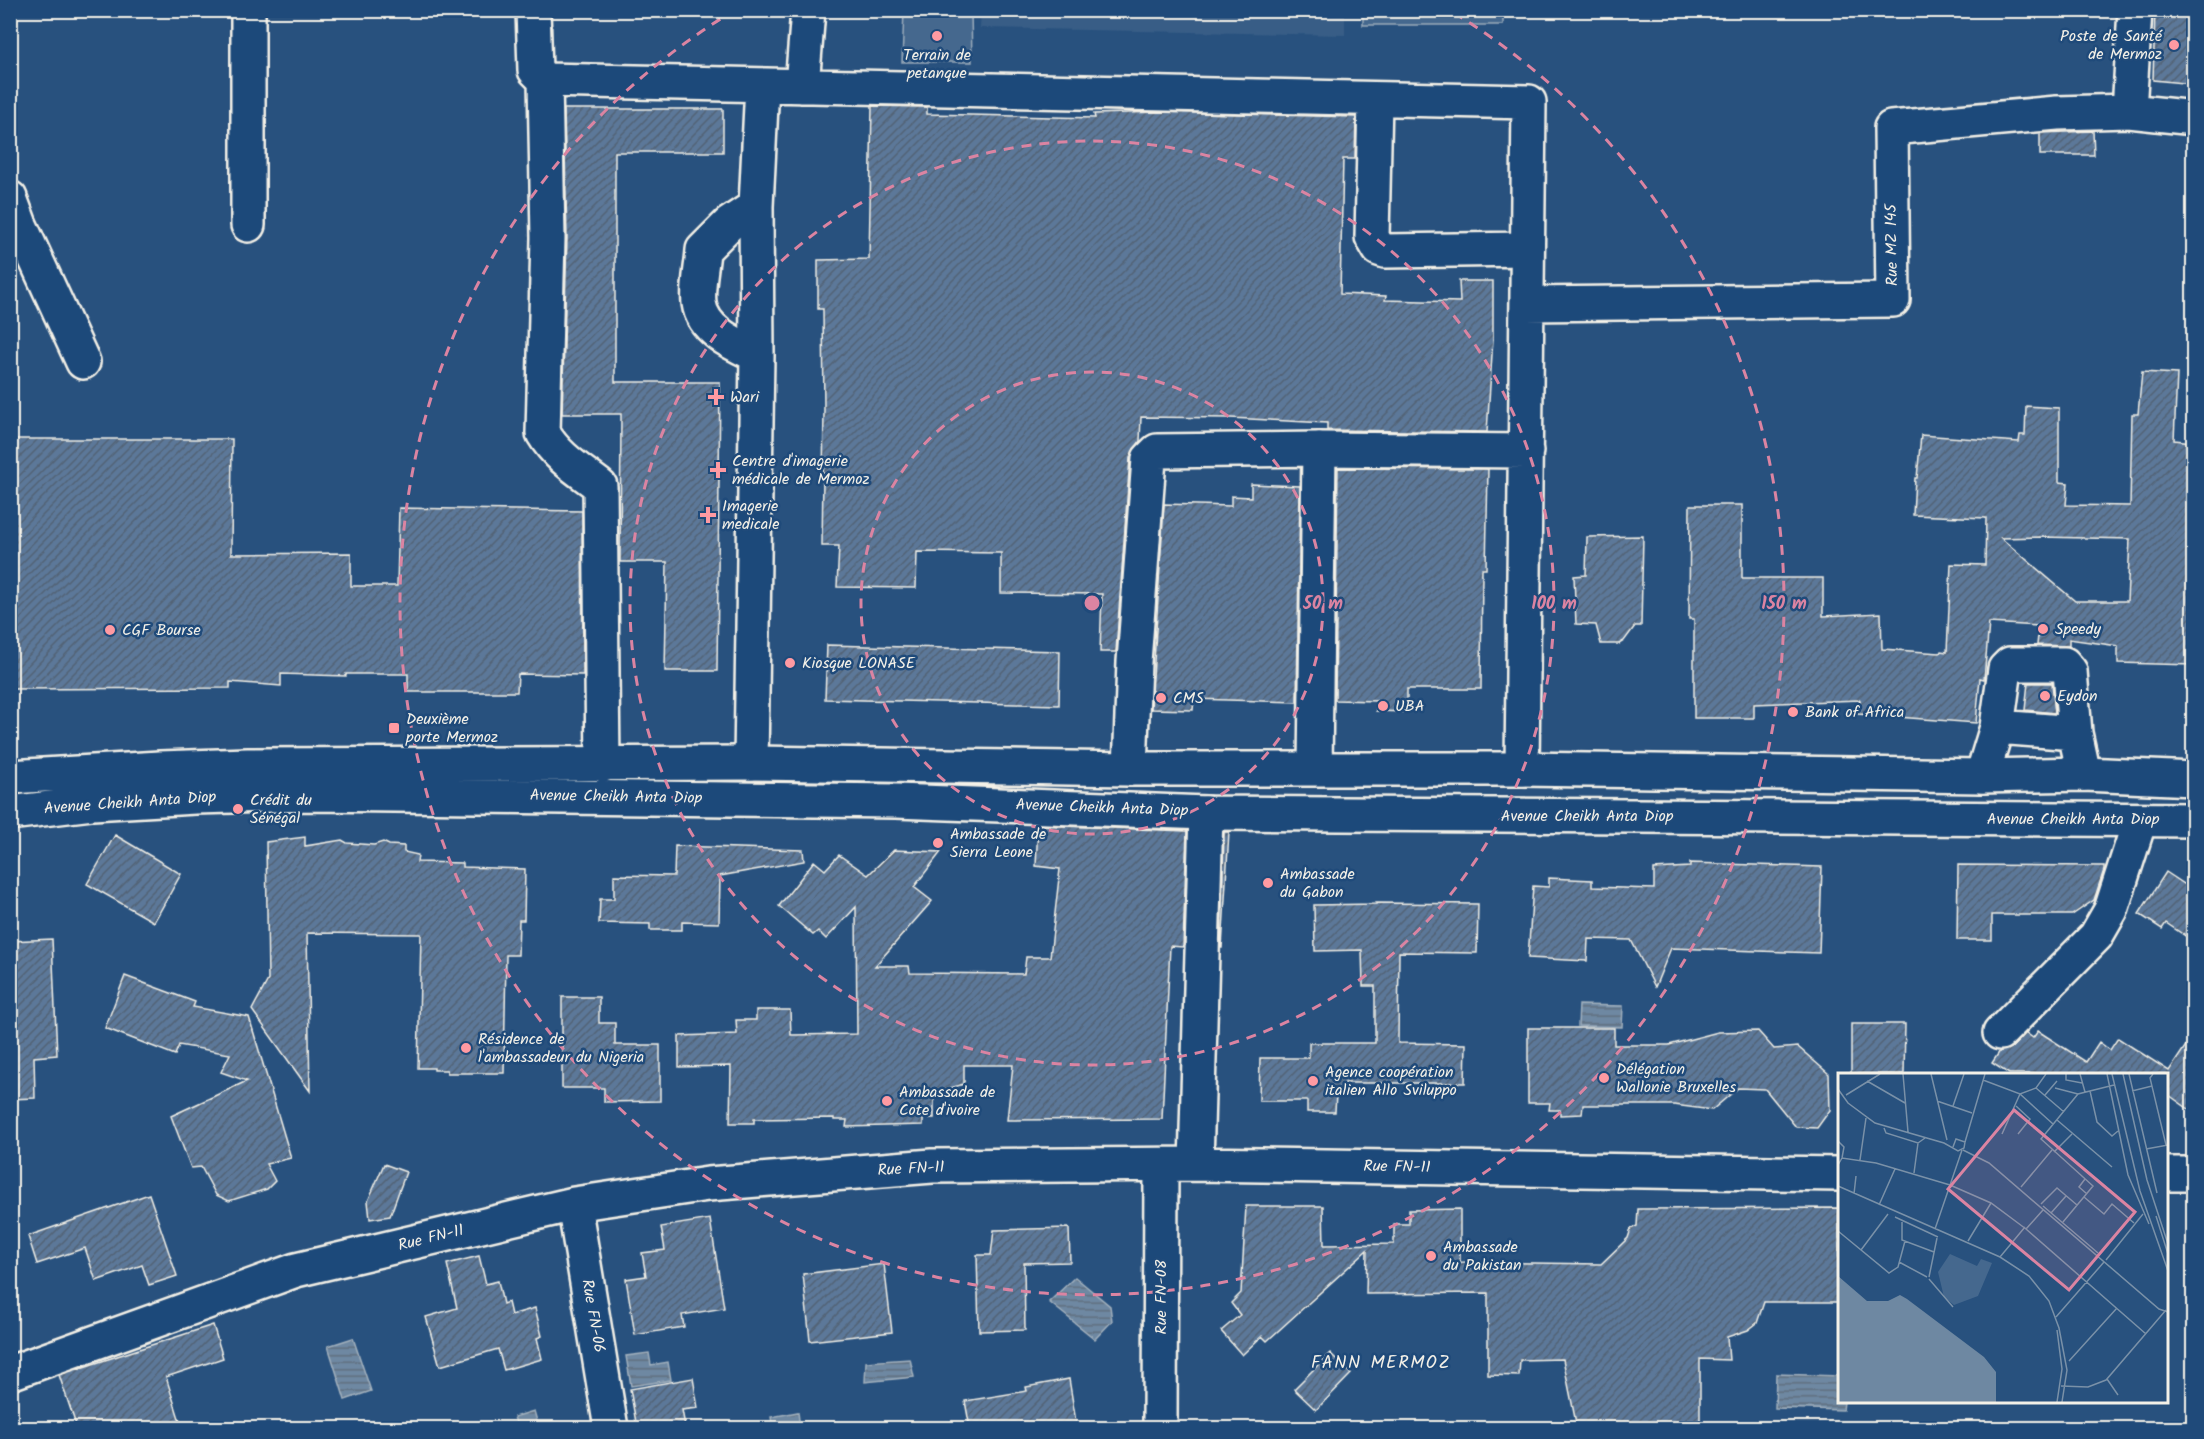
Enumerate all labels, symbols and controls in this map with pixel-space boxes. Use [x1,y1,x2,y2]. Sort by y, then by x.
place label: Poste de Santé de Mermoz [2060,24,2163,67]
marker: Terrain de petanque [930,29,944,43]
marker: Poste de Santé de Mermoz [2167,38,2181,52]
place label: Terrain de petanque [903,43,971,86]
street label: Rue MZ 145 [1879,202,1905,286]
place label: Wari [730,385,760,410]
marker: Wari [707,388,725,406]
place label: Centre d'imagerie médicale de Mermoz [732,449,869,492]
marker: Centre d'imagerie médicale de Mermoz [709,461,727,479]
place label: Imagerie medicale [722,494,779,537]
marker: Imagerie medicale [699,506,717,524]
text: 50 m [1302,590,1343,619]
text: 100 m [1531,590,1577,619]
text: 150 m [1761,590,1807,619]
centre of rings [1082,593,1102,613]
place label: Speedy [2055,617,2102,642]
place label: CGF Bourse [122,618,201,643]
marker: Speedy [2036,622,2050,636]
marker: CGF Bourse [103,623,117,637]
place label: Kiosque LONASE [802,651,916,676]
marker: Kiosque LONASE [783,656,797,670]
place label: Eydon [2057,684,2098,709]
place label: CMS [1173,686,1204,711]
marker: Eydon [2038,689,2052,703]
marker: CMS [1154,691,1168,705]
place label: UBA [1395,694,1425,719]
marker: UBA [1376,699,1390,713]
place label: Bank of Africa [1805,700,1904,725]
marker: Bank of Africa [1786,705,1800,719]
place label: Deuxième porte Mermoz [405,707,498,750]
marker: Deuxième porte Mermoz [387,721,401,735]
street label: Avenue Cheikh Anta Diop [530,783,703,811]
street label: Avenue Cheikh Anta Diop [43,784,217,821]
place label: Crédit du Sénégal [250,788,312,831]
street label: Avenue Cheikh Anta Diop [1015,792,1189,824]
marker: Crédit du Sénégal [231,802,245,816]
street label: Avenue Cheikh Anta Diop [1501,804,1674,829]
street label: Avenue Cheikh Anta Diop [1987,807,2160,832]
place label: Ambassade de Sierra Leone [950,822,1046,865]
marker: Ambassade de Sierra Leone [931,836,945,850]
place label: Ambassade du Gabon [1280,862,1355,905]
marker: Ambassade du Gabon [1261,876,1275,890]
place label: Résidence de l'ambassadeur du Nigeria [478,1027,644,1070]
marker: Résidence de l'ambassadeur du Nigeria [459,1041,473,1055]
place label: Délégation Wallonie Bruxelles [1616,1057,1736,1100]
place label: Agence coopération italien Allo Sviluppo [1325,1060,1457,1103]
marker: Délégation Wallonie Bruxelles [1597,1071,1611,1085]
inset map [1838,1073,2168,1403]
marker: Agence coopération italien Allo Sviluppo [1306,1074,1320,1088]
place label: Ambassade de Cote d'ivoire [899,1080,995,1123]
marker: Ambassade de Cote d'ivoire [880,1094,894,1108]
street label: Rue FN-11 [1363,1154,1431,1180]
street label: Rue FN-11 [877,1155,945,1183]
street label: Rue FN-11 [395,1218,467,1258]
place label: Ambassade du Pakistan [1443,1235,1522,1278]
marker: Ambassade du Pakistan [1424,1249,1438,1263]
street label: Rue FN-08 [1149,1259,1174,1334]
street label: Rue FN-06 [574,1277,612,1355]
district label: FANN MERMOZ [1311,1349,1451,1378]

